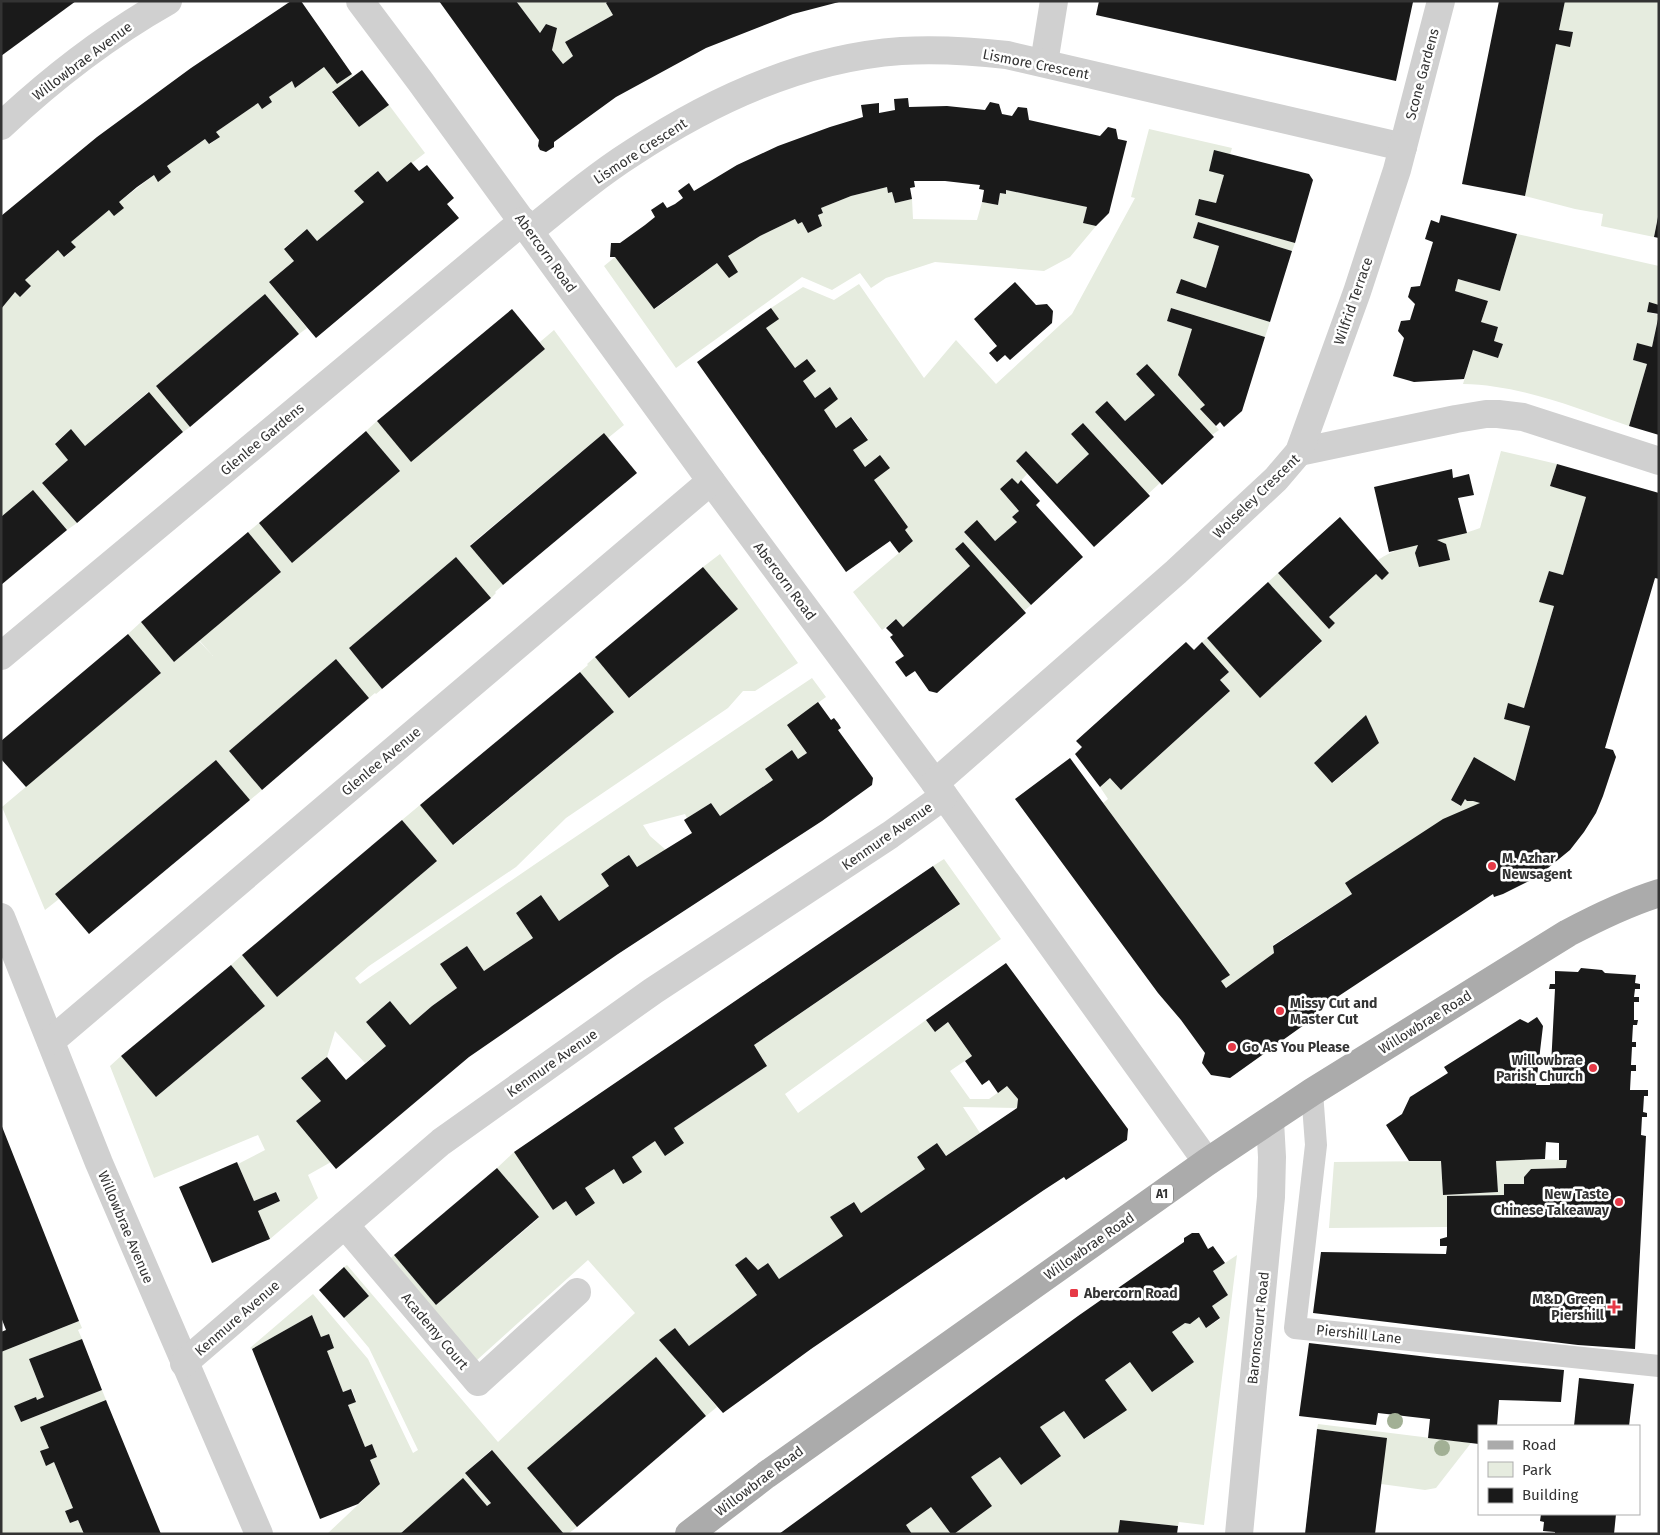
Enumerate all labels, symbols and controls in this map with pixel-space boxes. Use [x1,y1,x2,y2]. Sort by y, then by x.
street label: Willowbrae Avenue [29,18,136,104]
street label: Scone Gardens [1402,26,1443,122]
street label: Lismore Crescent [981,46,1091,83]
street label: Lismore Crescent [590,114,691,188]
street label: Abercorn Road [511,211,580,296]
street label: Wilfrid Terrace [1330,255,1376,347]
street label: Glenlee Gardens [217,399,308,479]
street label: Wolseley Crescent [1209,450,1304,542]
street label: Abercorn Road [750,539,819,624]
street label: Glenlee Avenue [338,723,424,799]
street label: Kenmure Avenue [839,799,936,874]
place label: M. Azhar Newsagent [1502,850,1573,883]
marker: M. Azhar Newsagent [1486,860,1498,872]
street label: Willowbrae Road [1376,987,1475,1058]
place label: Missy Cut and Master Cut [1290,995,1377,1028]
marker: Missy Cut and Master Cut [1274,1005,1286,1017]
street label: Kenmure Avenue [504,1026,601,1101]
place label: Go As You Please [1242,1039,1350,1056]
marker: Go As You Please [1226,1041,1238,1053]
place label: Willowbrae Parish Church [1496,1052,1583,1085]
marker: Willowbrae Parish Church [1587,1062,1599,1074]
street label: Willowbrae Avenue [94,1168,157,1286]
road number: A1 [1151,1184,1173,1204]
place label: New Taste Chinese Takeaway [1493,1186,1610,1219]
marker: New Taste Chinese Takeaway [1613,1196,1625,1208]
street label: Willowbrae Road [1041,1209,1138,1284]
street label: Baronscourt Road [1244,1271,1273,1385]
street label: Kenmure Avenue [191,1277,283,1360]
place label: Abercorn Road [1083,1285,1178,1302]
marker: Abercorn Road [1068,1287,1080,1299]
street label: Academy Court [398,1289,472,1374]
place label: M&D Green Piershill [1532,1291,1605,1324]
marker: M&D Green Piershill [1608,1301,1620,1313]
street label: Piershill Lane [1315,1322,1402,1347]
legend [1478,1425,1640,1515]
text: Road [1522,1436,1557,1454]
street label: Willowbrae Road [712,1443,807,1520]
text: Park [1522,1461,1552,1479]
text: Building [1522,1486,1578,1504]

